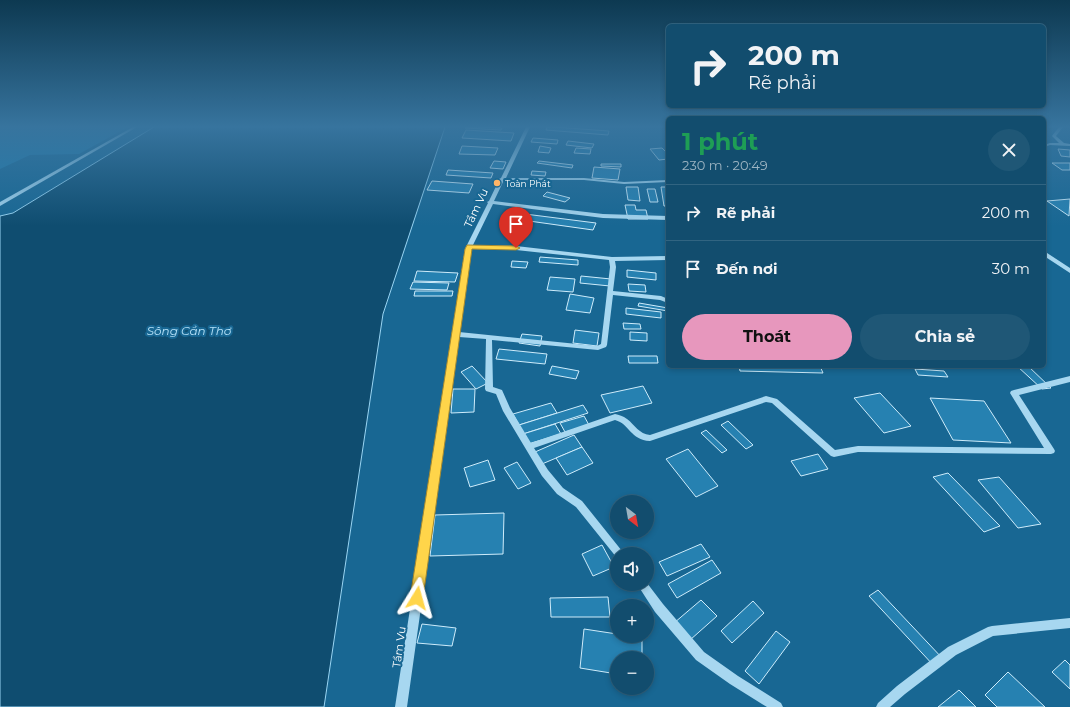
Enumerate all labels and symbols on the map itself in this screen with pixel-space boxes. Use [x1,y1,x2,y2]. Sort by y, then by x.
marker: Toàn Phát [492,178,502,188]
place label: Toàn Phát [505,178,551,189]
street label: Tầm Vu [461,186,491,230]
pin [499,207,533,248]
water label: Sông Cần Thơ [147,323,232,338]
north arrow [610,495,654,539]
position arrow [396,577,438,619]
street label: Tầm Vu [389,625,409,669]

